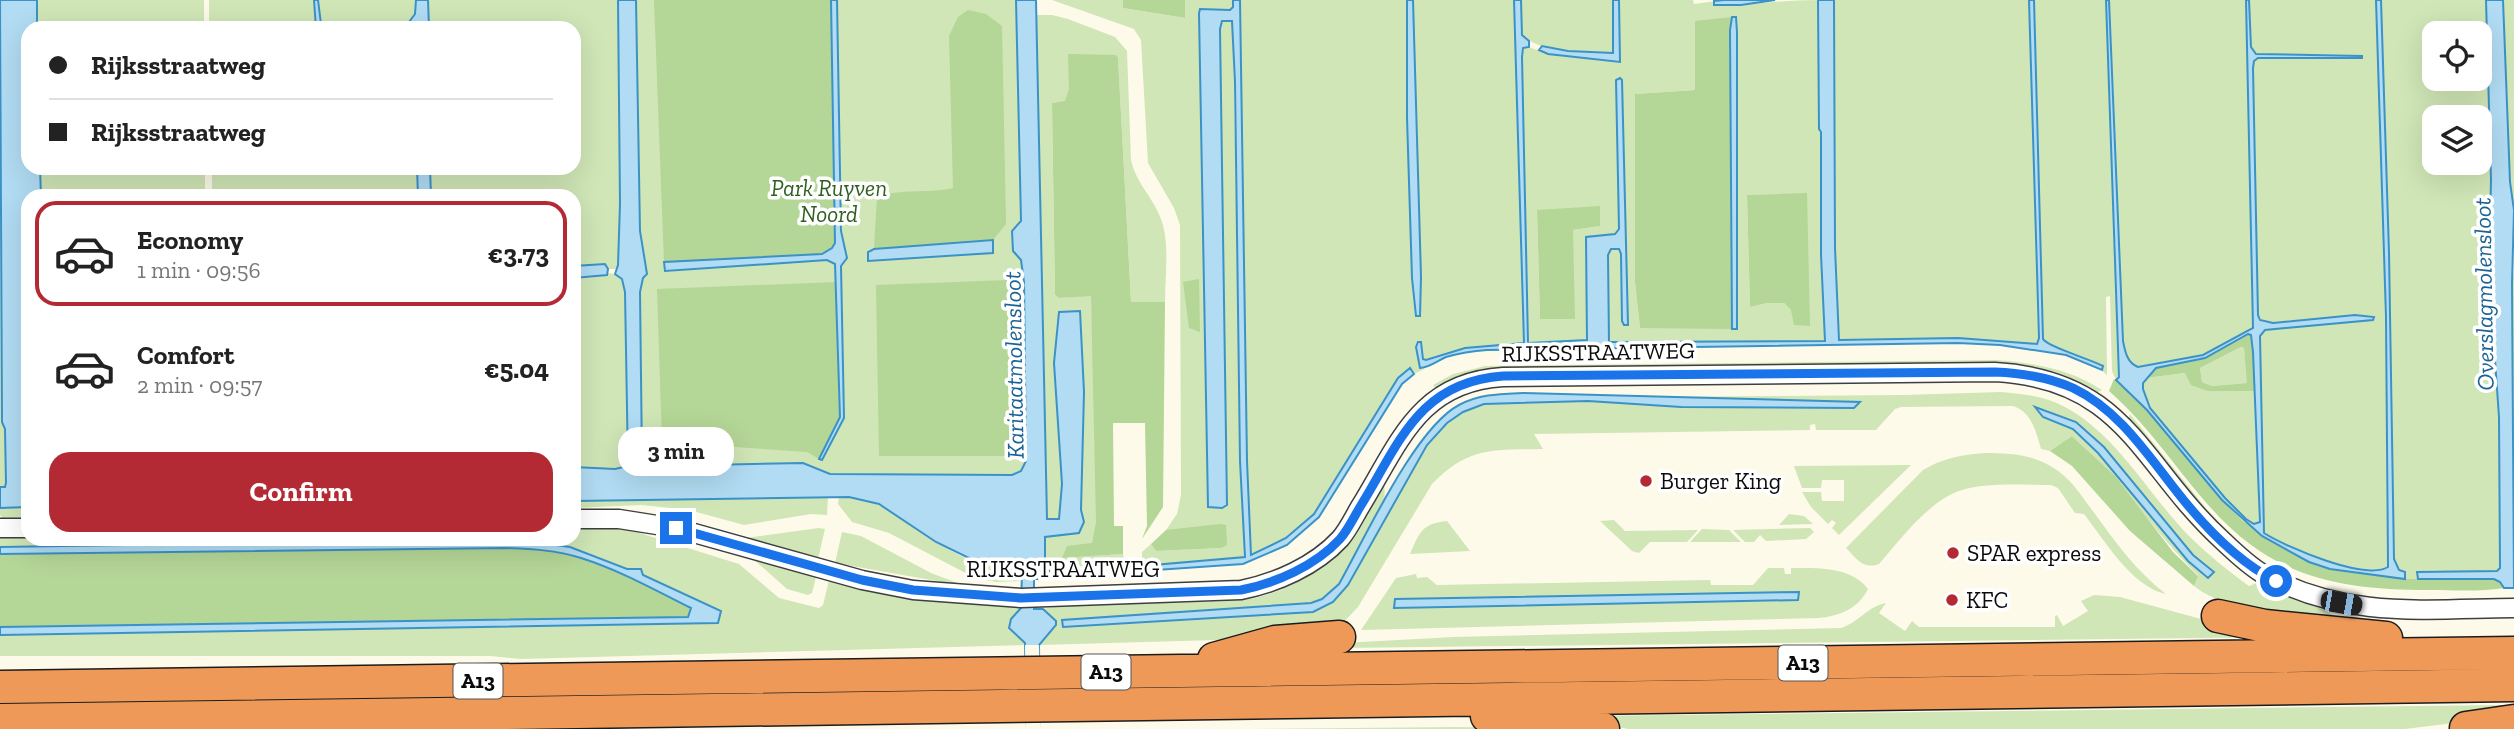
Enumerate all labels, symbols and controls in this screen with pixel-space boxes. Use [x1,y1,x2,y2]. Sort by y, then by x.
map controls [2422,21,2492,175]
button: locate [2422,21,2492,91]
text: Rijksstraatweg [91,49,266,81]
button: layers [2422,105,2492,175]
text: Rijksstraatweg [91,116,266,148]
park label: Park Ruyven Noord [771,174,887,228]
water label: Overslagmolensloot [2467,197,2500,391]
icon: car [53,222,116,285]
text: Economy [137,224,243,256]
text: €3.73 [488,238,549,270]
text: 1 min · 09:56 [137,256,261,284]
water label: Karitaatmolensloot [997,271,1030,459]
street label: RIJKSSTRAATWEG [1501,336,1695,368]
icon: car [53,337,116,400]
text: Comfort [137,339,234,371]
text: €5.04 [484,353,549,385]
text: 2 min · 09:57 [137,371,262,399]
callout: 3 min [618,426,734,476]
text: 3 min [647,437,705,465]
button: Confirm [49,452,553,532]
place label: Burger King [1660,467,1782,495]
marker: Burger King [1638,473,1654,489]
route end [660,512,692,544]
place label: SPAR express [1967,539,2101,567]
marker: SPAR express [1945,545,1961,561]
street label: RIJKSSTRAATWEG [966,555,1160,583]
route start [2260,565,2292,597]
place label: KFC [1966,586,2008,614]
car [2319,589,2364,617]
marker: KFC [1944,592,1960,608]
road number: A13 [1778,646,1828,680]
road number: A13 [1082,654,1130,690]
road number: A13 [454,664,503,698]

